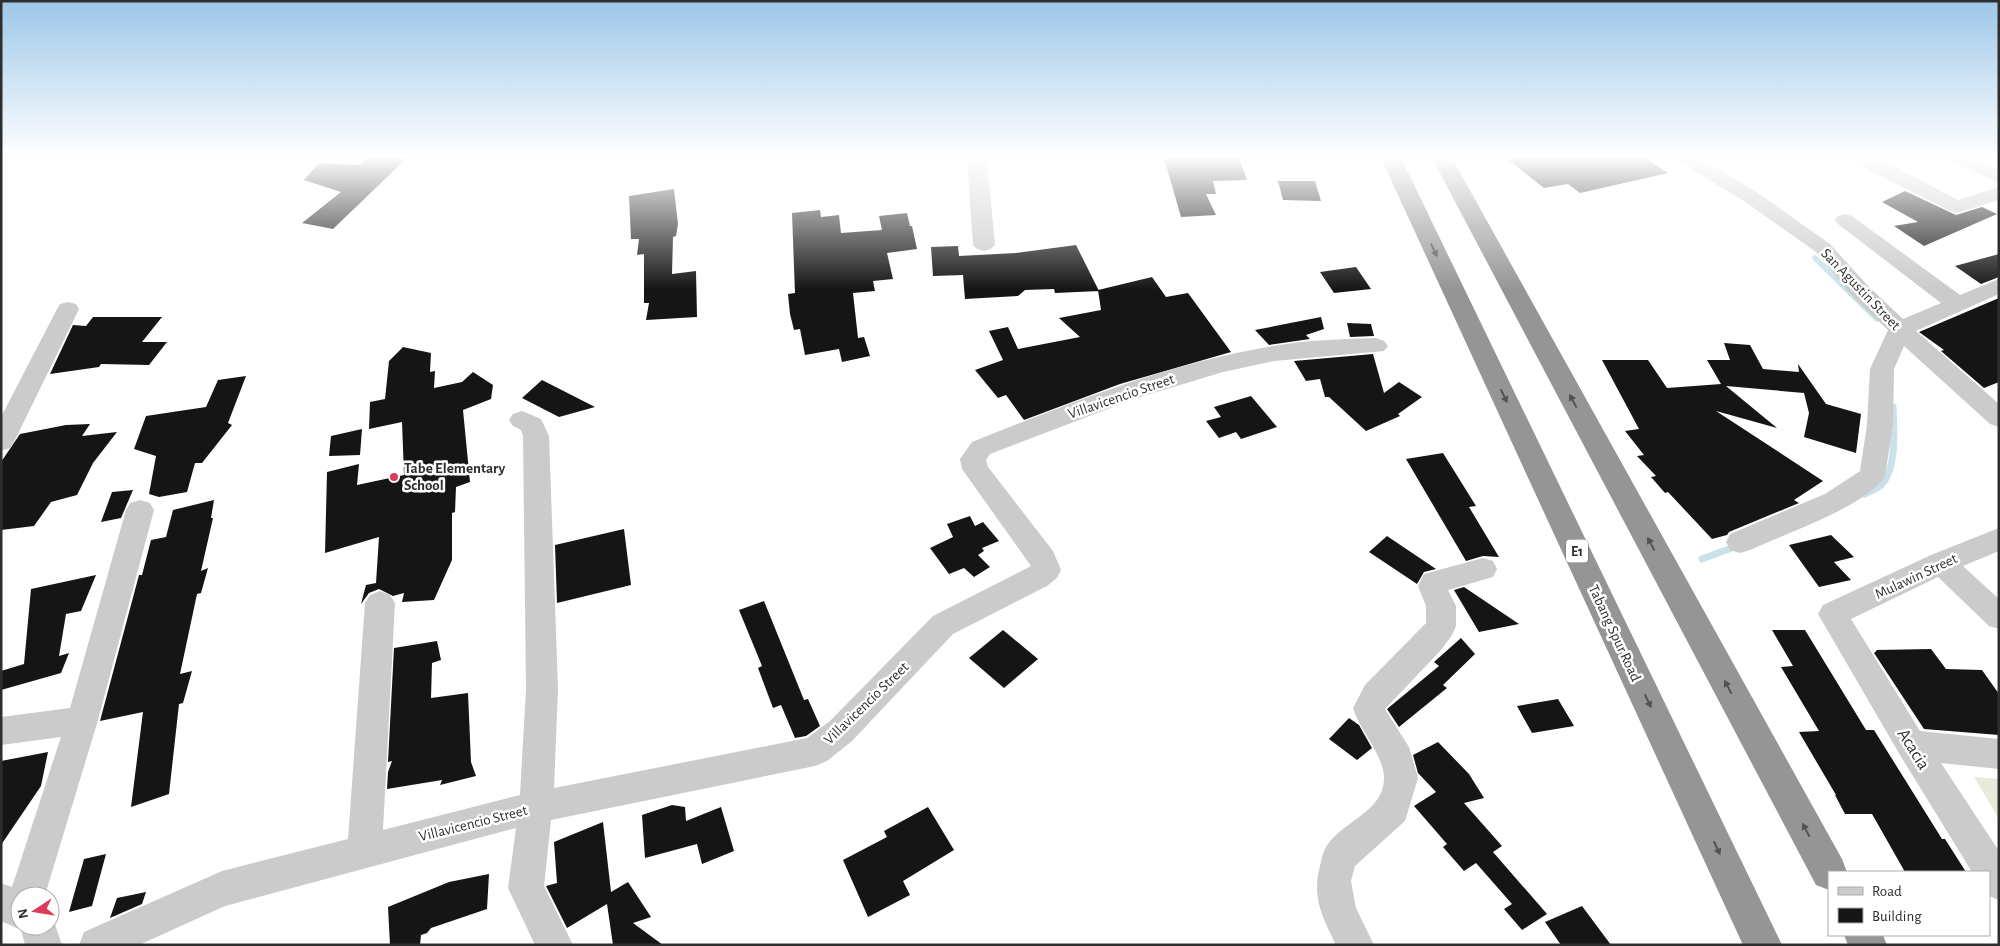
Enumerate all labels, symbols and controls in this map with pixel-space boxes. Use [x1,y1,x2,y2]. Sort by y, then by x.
one-way arrow [1430,242,1438,257]
street label: San Agustin Street [1818,246,1903,333]
street label: Villavicencio Street [1066,371,1176,422]
one-way arrow [1500,389,1508,403]
one-way arrow [1569,394,1577,408]
place label: Tabe Elementary School [404,461,505,493]
marker: Tabe Elementary School [388,471,400,483]
one-way arrow [1646,537,1655,551]
road number: E1 [1566,540,1588,562]
street label: Mulawin Street [1873,551,1960,602]
street label: Tabang Spur Road [1586,583,1644,684]
street label: Villavicencio Street [821,659,912,747]
one-way arrow [1724,679,1732,694]
one-way arrow [1644,694,1652,709]
street label: Acacia [1894,726,1933,773]
street label: Villavicencio Street [417,803,529,844]
one-way arrow [1801,823,1810,836]
one-way arrow [1714,841,1722,855]
legend [1828,871,1990,936]
text: Road [1872,884,1902,899]
north arrow [10,886,60,936]
text: N [15,907,31,920]
text: Building [1872,909,1922,924]

